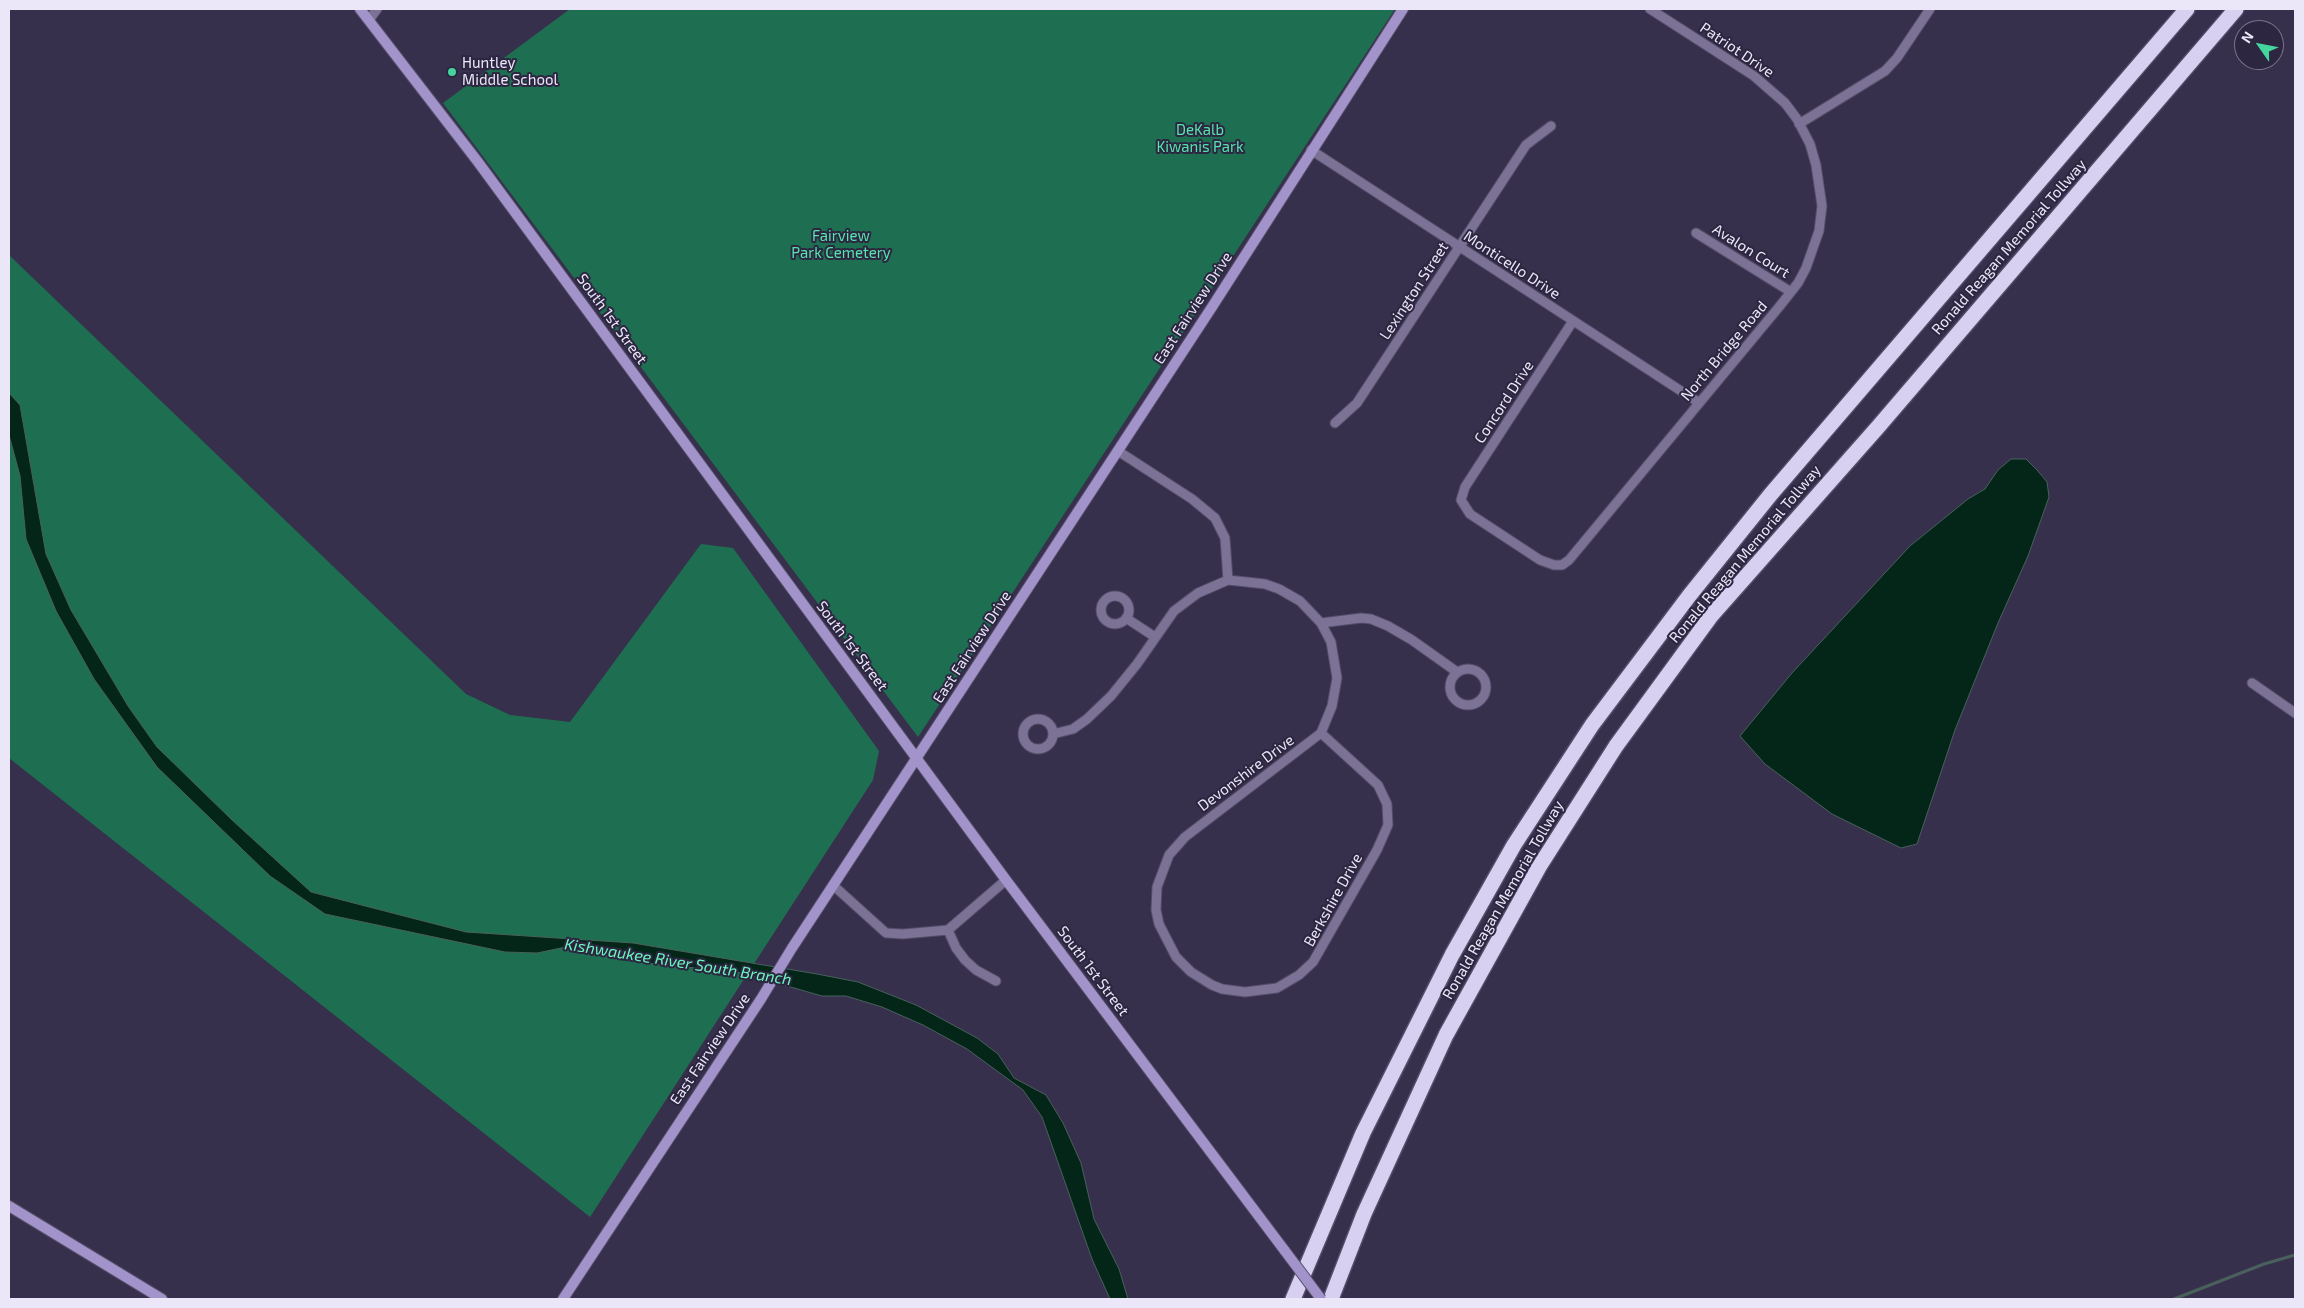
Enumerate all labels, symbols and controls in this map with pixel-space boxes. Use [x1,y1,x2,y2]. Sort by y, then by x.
street label: Patriot Drive [1696,19,1778,81]
north arrow [2234,20,2284,70]
text: N [2237,28,2257,46]
place label: Huntley Middle School [462,54,558,89]
marker: Huntley Middle School [446,66,458,78]
park label: DeKalb Kiwanis Park [1156,121,1244,156]
street label: Ronald Reagan Memorial Tollway [1928,156,2090,338]
street label: Avalon Court [1709,220,1793,282]
park label: Fairview Park Cemetery [791,227,891,262]
street label: Monticello Drive [1460,227,1564,303]
street label: Lexington Street [1376,239,1452,343]
street label: East Fairview Drive [1150,249,1236,367]
street label: South 1st Street [573,270,651,368]
street label: North Bridge Road [1677,297,1771,405]
street label: Concord Drive [1471,357,1537,447]
street label: Ronald Reagan Memorial Tollway [1665,461,1825,647]
street label: East Fairview Drive [929,588,1015,706]
street label: South 1st Street [812,598,892,694]
street label: Devonshire Drive [1194,731,1298,815]
street label: Ronald Reagan Memorial Tollway [1439,797,1567,1003]
street label: Berkshire Drive [1300,850,1366,950]
street label: South 1st Street [1053,923,1133,1019]
water label: Kishwaukee River South Branch [563,935,793,989]
street label: East Fairview Drive [666,990,754,1108]

